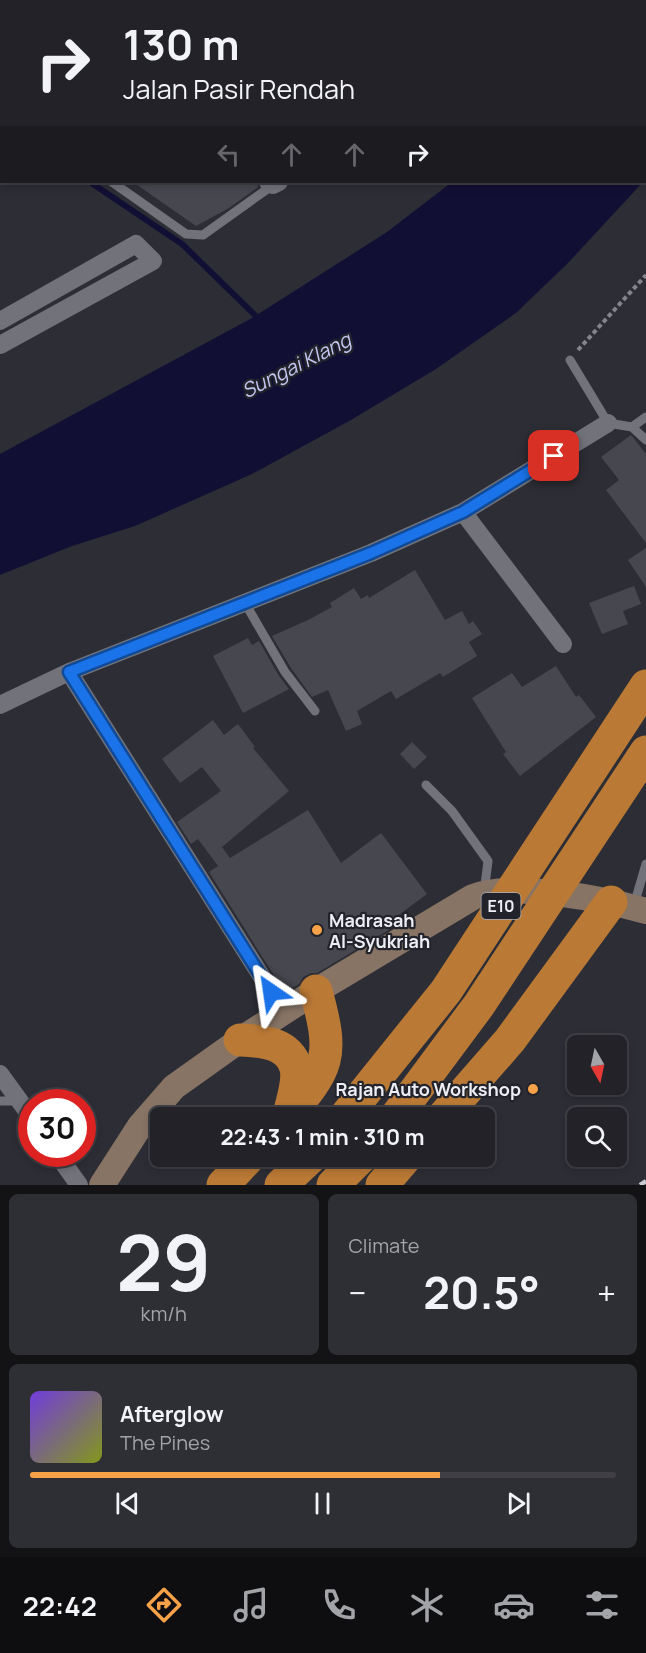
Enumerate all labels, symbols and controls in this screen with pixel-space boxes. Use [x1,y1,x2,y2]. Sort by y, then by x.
text: 130 m [123,15,240,73]
icon: right [24,24,102,102]
text: Jalan Pasir Rendah [123,70,355,107]
icon: left [212,138,245,171]
icon: ahead [275,138,308,171]
icon: ahead [338,138,371,171]
icon: right [401,138,434,171]
water label: Sungai Klang [237,325,357,404]
pin [528,430,579,481]
icon: arrive [537,439,570,472]
road number: E10 [482,893,520,919]
place label: Madrasah Al-Syukriah [329,908,430,953]
marker: Madrasah Al-Syukriah [310,923,324,937]
position arrow [239,960,303,1024]
north arrow [567,1035,627,1095]
map controls [567,1035,627,1167]
place label: Rajan Auto Workshop [335,1077,521,1101]
marker: Rajan Auto Workshop [526,1082,540,1096]
speed limit sign: 30 [18,1089,96,1167]
button: search [567,1107,627,1167]
text: 22:43 · 1 min · 310 m [220,1122,425,1152]
text: 29 [116,1208,211,1314]
text: Climate [349,1232,420,1259]
text: 20.5° [423,1261,540,1323]
text: − [349,1270,366,1315]
text: + [597,1270,616,1315]
text: km/h [140,1300,187,1327]
text: Afterglow [120,1399,224,1429]
text: The Pines [120,1429,210,1456]
icon: previous [111,1487,144,1520]
icon: pause [306,1487,339,1520]
icon: next [502,1487,535,1520]
icon: directions [143,1584,185,1626]
icon: music [230,1584,272,1626]
icon: phone [318,1584,360,1626]
icon: climate [406,1584,448,1626]
icon: car [493,1584,535,1626]
icon: filters [581,1584,623,1626]
text: 22:42 [23,1587,97,1624]

